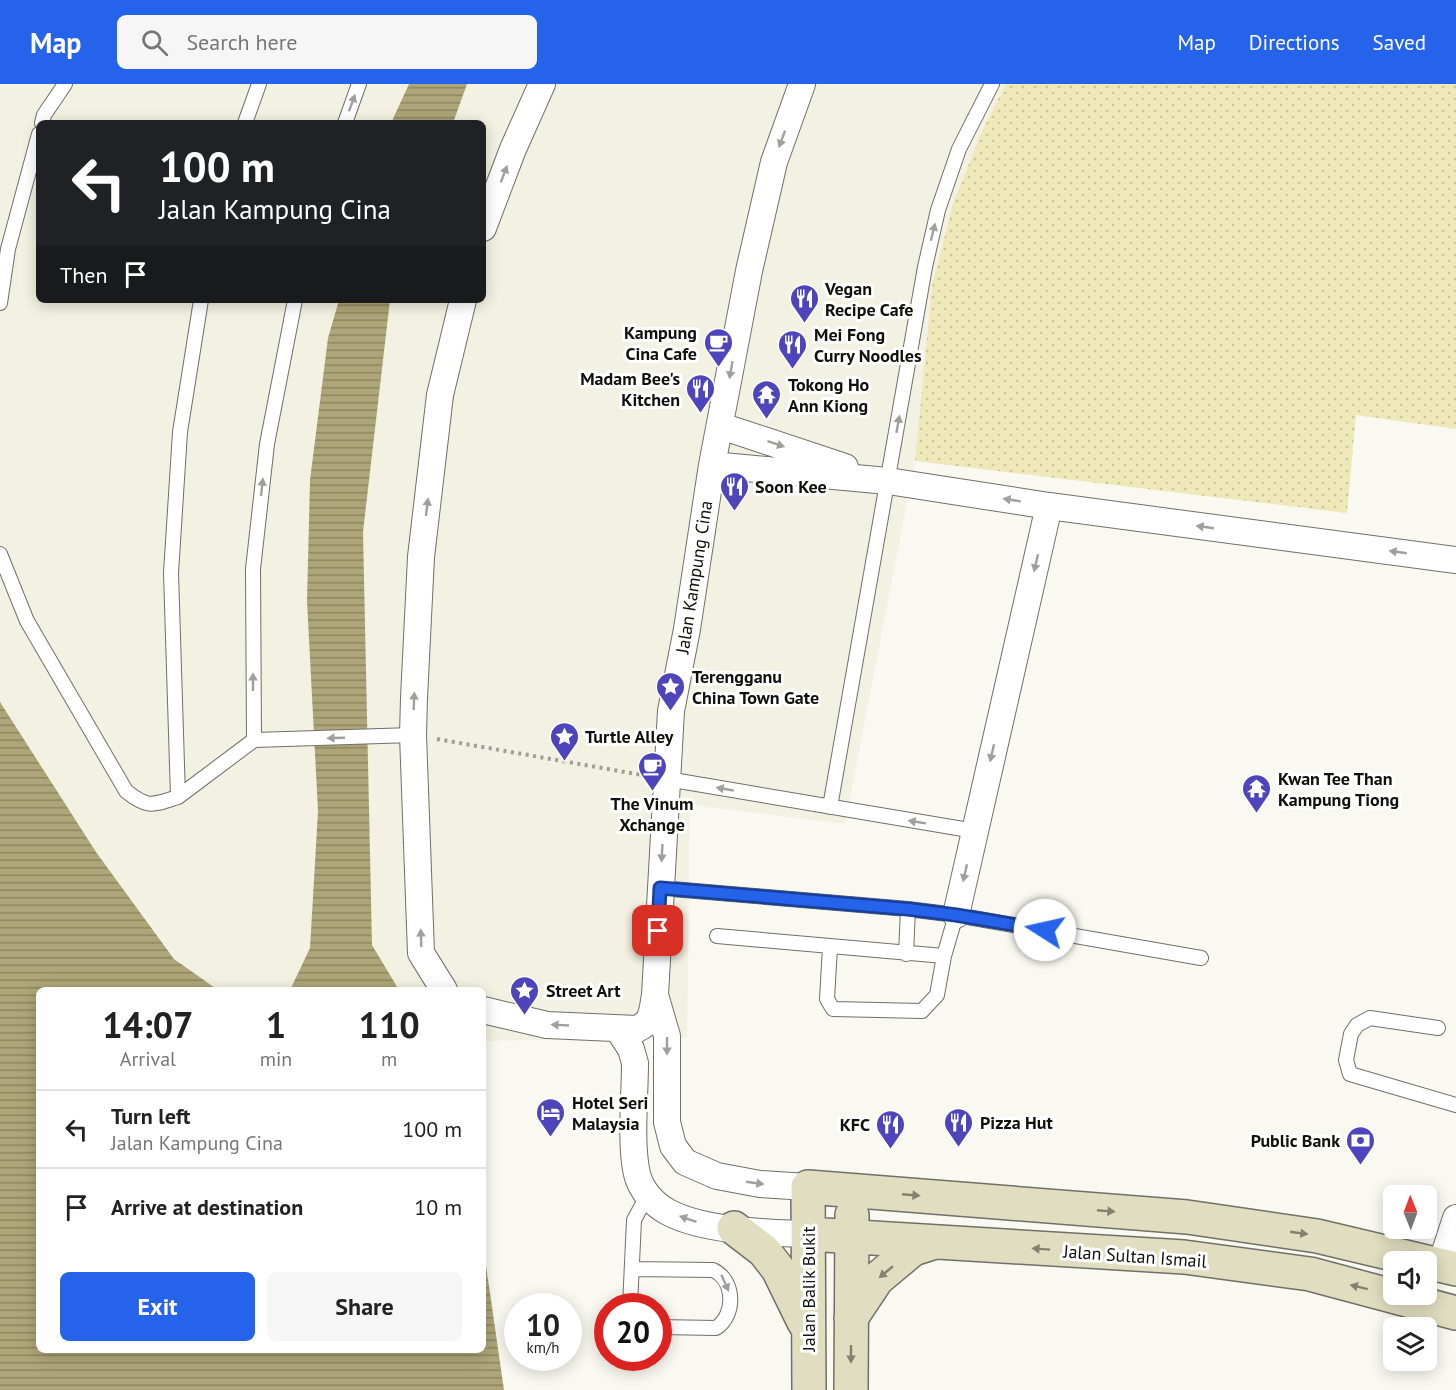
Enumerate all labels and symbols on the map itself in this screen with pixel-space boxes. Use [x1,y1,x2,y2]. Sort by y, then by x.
one-way arrow [347,94,357,112]
one-way arrow [777,130,787,148]
one-way arrow [499,164,509,182]
one-way arrow [929,222,938,241]
place label: Vegan Recipe Cafe [824,277,913,321]
restaurant icon: Vegan Recipe Cafe [788,282,820,324]
place label: Kampung Cina Cafe [624,321,697,365]
place label: Mei Fong Curry Noodles [814,323,922,367]
cafe icon: Kampung Cina Cafe [702,326,734,368]
restaurant icon: Mei Fong Curry Noodles [777,328,809,370]
one-way arrow [726,361,735,380]
place label: Madam Bee's Kitchen [580,367,680,411]
restaurant icon: Madam Bee's Kitchen [685,372,717,414]
place label: Tokong Ho Ann Kiong [788,373,870,417]
temple icon: Tokong Ho Ann Kiong [751,378,783,420]
one-way arrow [894,414,903,433]
one-way arrow [767,440,785,450]
restaurant icon: Soon Kee [718,470,750,512]
place label: Soon Kee [755,475,827,498]
one-way arrow [257,478,267,497]
one-way arrow [1002,496,1021,505]
one-way arrow [422,497,432,516]
street label: Jalan Kampung Cina [670,499,717,656]
one-way arrow [1195,522,1214,531]
one-way arrow [1388,548,1407,557]
one-way arrow [1031,554,1041,572]
place label: Terengganu China Town Gate [692,665,819,709]
place icon: Terengganu China Town Gate [655,670,687,712]
one-way arrow [248,672,258,691]
one-way arrow [409,691,418,710]
place icon: Turtle Alley [548,720,580,762]
place label: Turtle Alley [585,725,674,748]
one-way arrow [327,733,346,742]
one-way arrow [987,744,997,762]
cafe icon: The Vinum Xchange [636,750,668,792]
place label: Kwan Tee Than Kampung Tiong [1278,767,1399,811]
temple icon: Kwan Tee Than Kampung Tiong [1241,772,1273,814]
one-way arrow [715,784,734,793]
place label: The Vinum Xchange [611,792,693,836]
one-way arrow [907,817,926,826]
one-way arrow [658,843,667,862]
one-way arrow [960,864,969,883]
position arrow [1013,898,1077,962]
pin [632,905,683,956]
one-way arrow [416,928,425,947]
place icon: Street Art [509,974,541,1016]
place label: Street Art [546,979,621,1002]
one-way arrow [550,1021,569,1030]
one-way arrow [662,1037,672,1056]
place label: Hotel Seri Malaysia [572,1091,648,1135]
hotel icon: Hotel Seri Malaysia [535,1096,567,1138]
restaurant icon: Pizza Hut [943,1106,975,1148]
restaurant icon: KFC [875,1108,907,1150]
place label: Pizza Hut [980,1111,1054,1134]
place label: KFC [840,1113,870,1136]
bank icon: Public Bank [1345,1124,1377,1166]
place label: Public Bank [1251,1129,1340,1152]
one-way arrow [746,1178,765,1187]
north arrow [1383,1185,1437,1239]
one-way arrow [902,1190,921,1200]
one-way arrow [1096,1206,1115,1216]
one-way arrow [679,1214,697,1223]
street label: Jalan Balik Bukit [797,1226,820,1353]
one-way arrow [1290,1229,1309,1238]
street label: Jalan Sultan Ismail [1062,1239,1208,1273]
one-way arrow [1031,1244,1050,1253]
one-way arrow [878,1265,894,1278]
one-way arrow [720,1275,730,1293]
one-way arrow [1350,1281,1368,1291]
speed limit sign: 20 [594,1293,672,1371]
one-way arrow [846,1344,856,1363]

